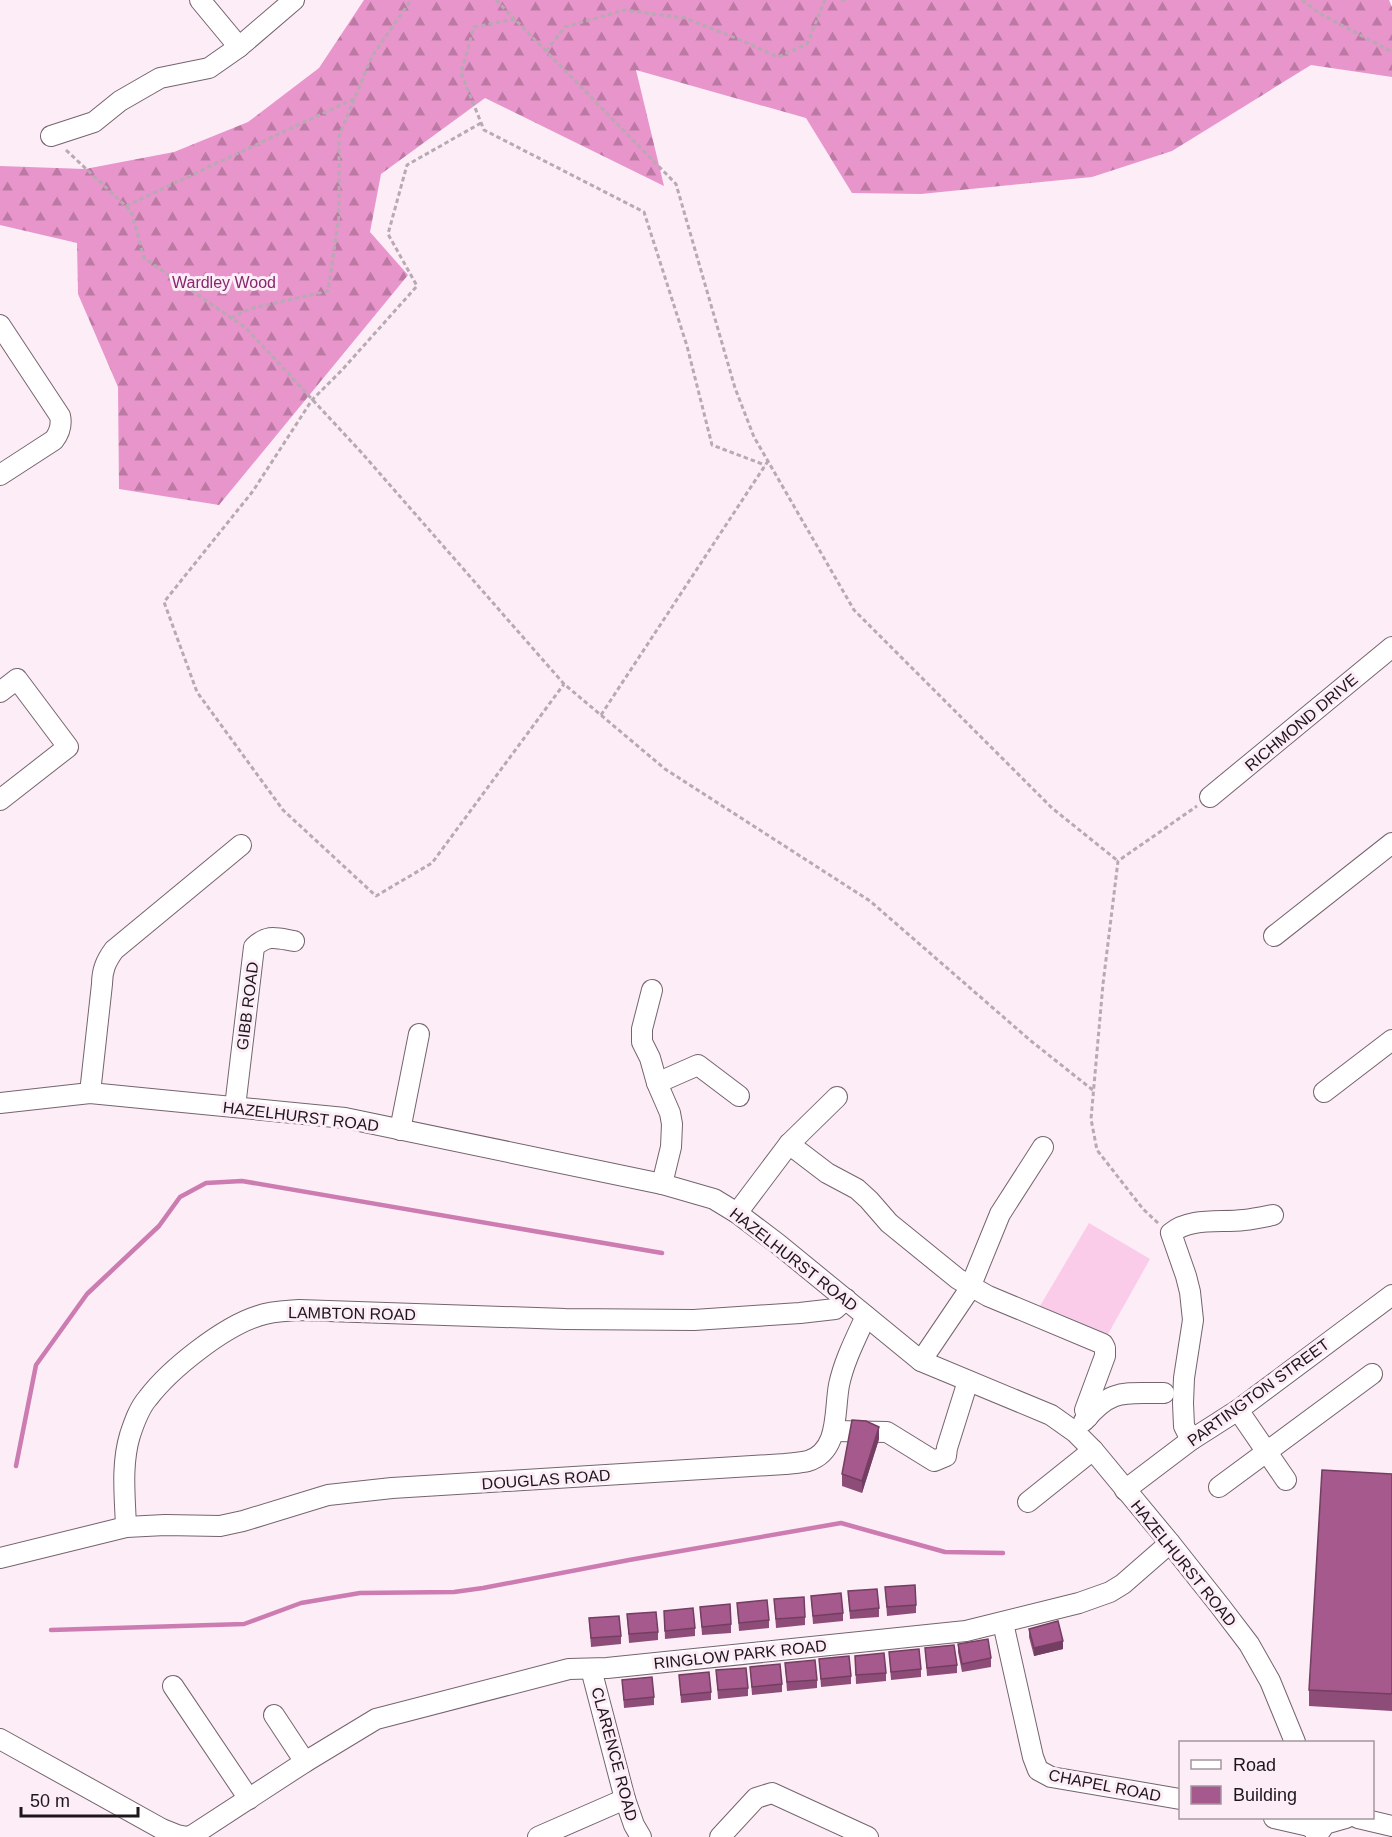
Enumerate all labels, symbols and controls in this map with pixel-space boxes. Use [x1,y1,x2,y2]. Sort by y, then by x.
park label: Wardley Wood [172,274,276,291]
street label: RICHMOND DRIVE [1242,670,1361,774]
street label: GIBB ROAD [234,961,261,1051]
street label: HAZELHURST ROAD [222,1098,380,1135]
street label: HAZELHURST ROAD [727,1204,861,1314]
street label: LAMBTON ROAD [288,1304,416,1323]
street label: PARTINGTON STREET [1184,1335,1333,1449]
street label: DOUGLAS ROAD [481,1467,611,1492]
street label: HAZELHURST ROAD [1128,1497,1240,1630]
street label: RINGLOW PARK ROAD [653,1637,827,1672]
street label: CLARENCE ROAD [588,1685,641,1823]
legend [1179,1741,1374,1819]
text: Road [1233,1755,1276,1775]
street label: CHAPEL ROAD [1047,1766,1163,1805]
scale bar [21,1780,138,1818]
text: Building [1233,1785,1297,1805]
text: 50 m [30,1791,70,1811]

